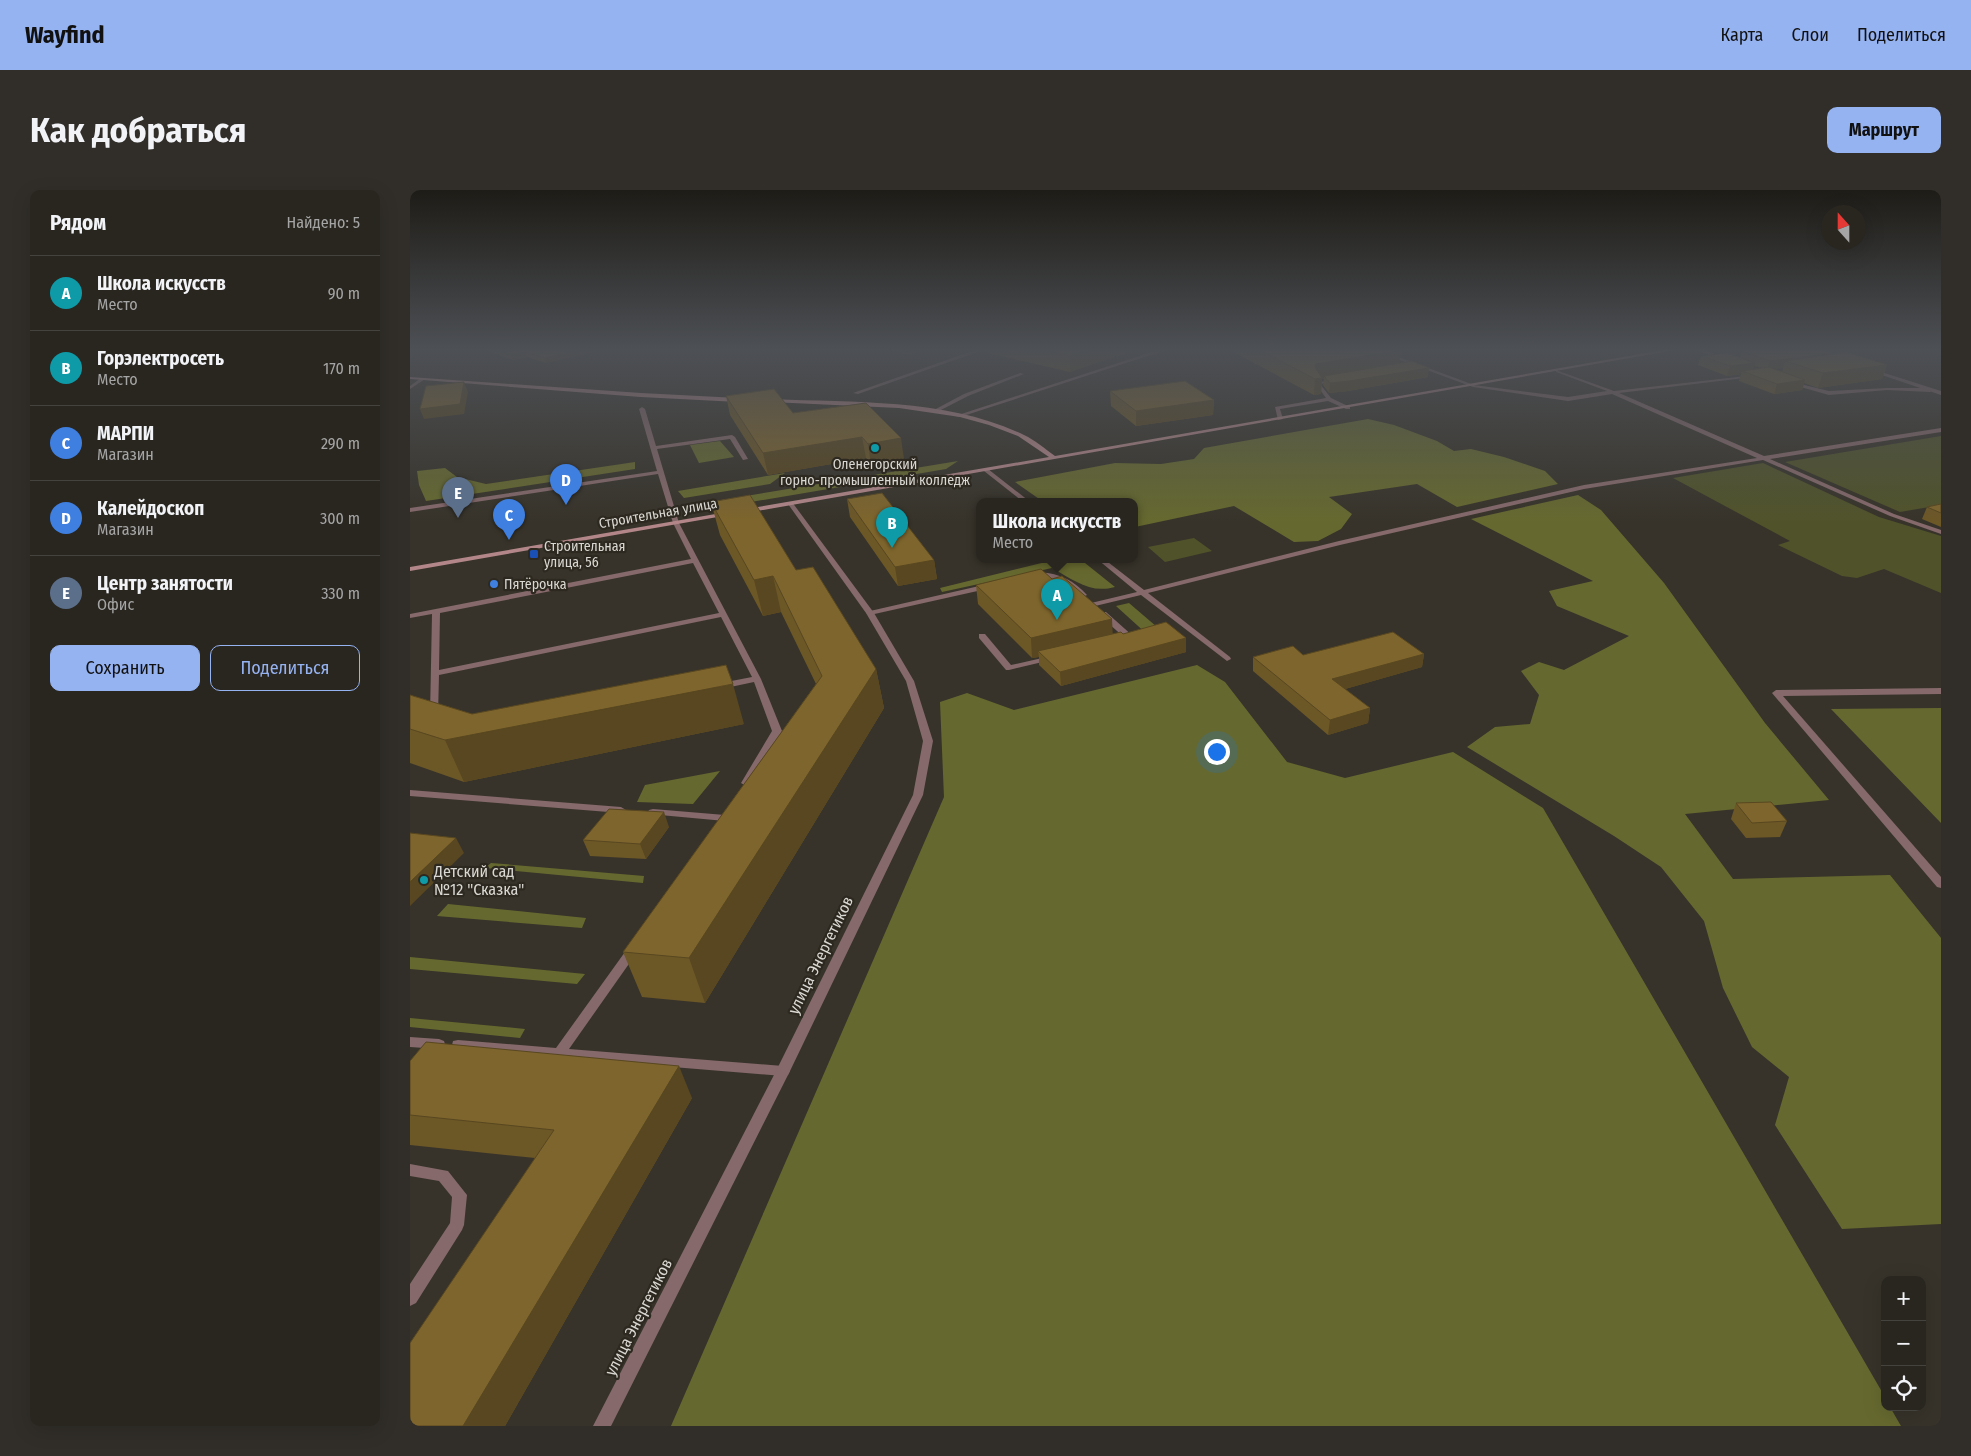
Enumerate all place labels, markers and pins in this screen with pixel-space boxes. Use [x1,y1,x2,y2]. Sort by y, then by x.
marker: Оленегорский горно-промышленный колледж [869,442,881,454]
place label: Оленегорский горно-промышленный колледж [780,456,970,489]
pin: D [550,464,582,505]
pin: E [442,477,474,518]
pin: C [493,499,525,540]
pin: B [876,507,908,548]
place label: Строительная улица, 56 [544,538,625,571]
marker: Строительная улица, 56 [528,548,540,560]
place label: Пятёрочка [504,576,567,593]
marker: Пятёрочка [488,578,500,590]
pin: A [1041,579,1073,620]
place label: Детский сад №12 "Сказка" [433,862,524,899]
marker: Детский сад №12 "Сказка" [418,874,430,886]

